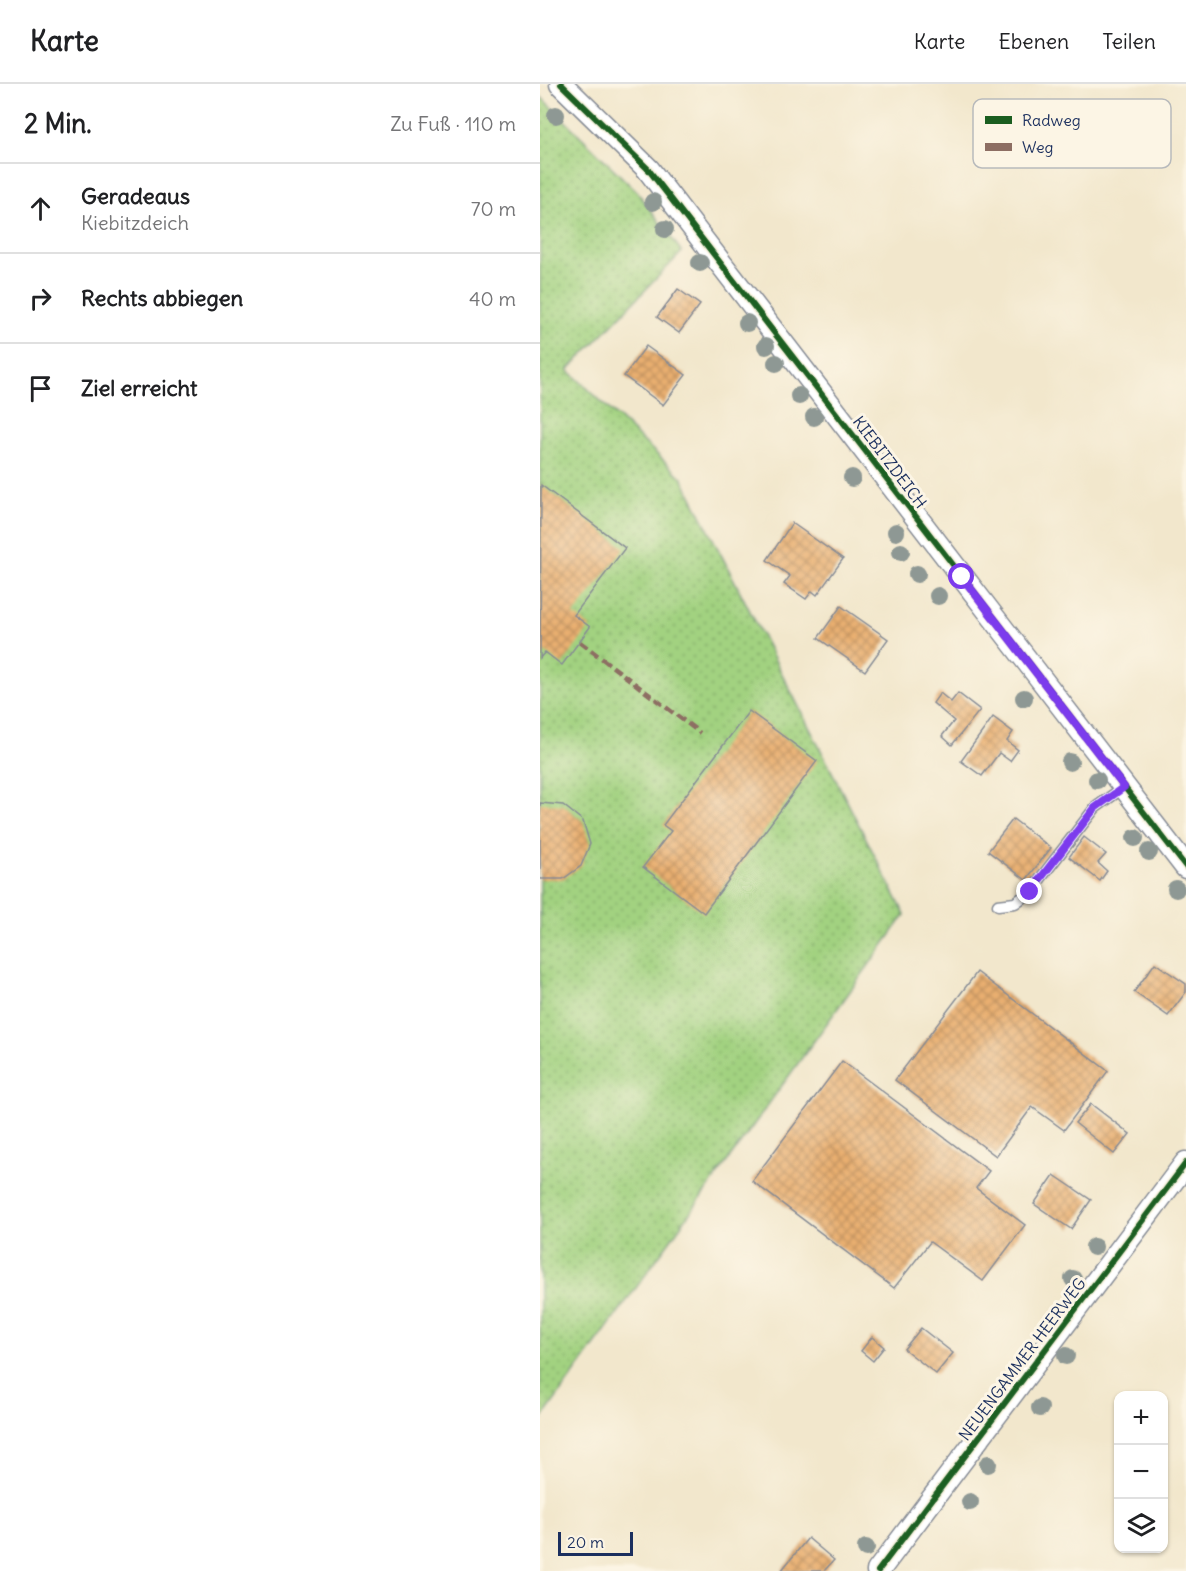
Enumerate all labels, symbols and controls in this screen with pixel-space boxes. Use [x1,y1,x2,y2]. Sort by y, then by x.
text: Karte [30,23,99,59]
text: Karte [914,28,965,55]
text: Ebenen [998,28,1069,55]
text: Teilen [1102,28,1156,55]
legend [973,99,1171,168]
text: 2 Min. [24,107,92,140]
text: Radweg [1022,110,1081,130]
text: Zu Fuß · 110 m [390,111,516,136]
text: Weg [1022,137,1054,157]
text: Geradeaus [81,182,190,210]
icon: ahead [24,192,57,225]
text: 70 m [471,196,516,221]
text: Kiebitzdeich [81,210,189,235]
icon: right [24,282,57,315]
text: Rechts abbiegen [81,284,243,312]
text: 40 m [469,286,516,311]
icon: arrive [24,372,57,405]
text: Ziel erreicht [81,374,198,402]
street label: KIEBITZDEICH [849,412,931,512]
route start [948,563,974,589]
route end [1016,878,1042,904]
street label: NEUENGAMMER HEERWEG [954,1274,1090,1444]
map controls [1114,1391,1168,1553]
button: + [1114,1391,1168,1445]
button: − [1114,1445,1168,1499]
button: layers [1114,1499,1168,1553]
scale bar [558,1529,633,1556]
text: 20 m [567,1532,604,1552]

